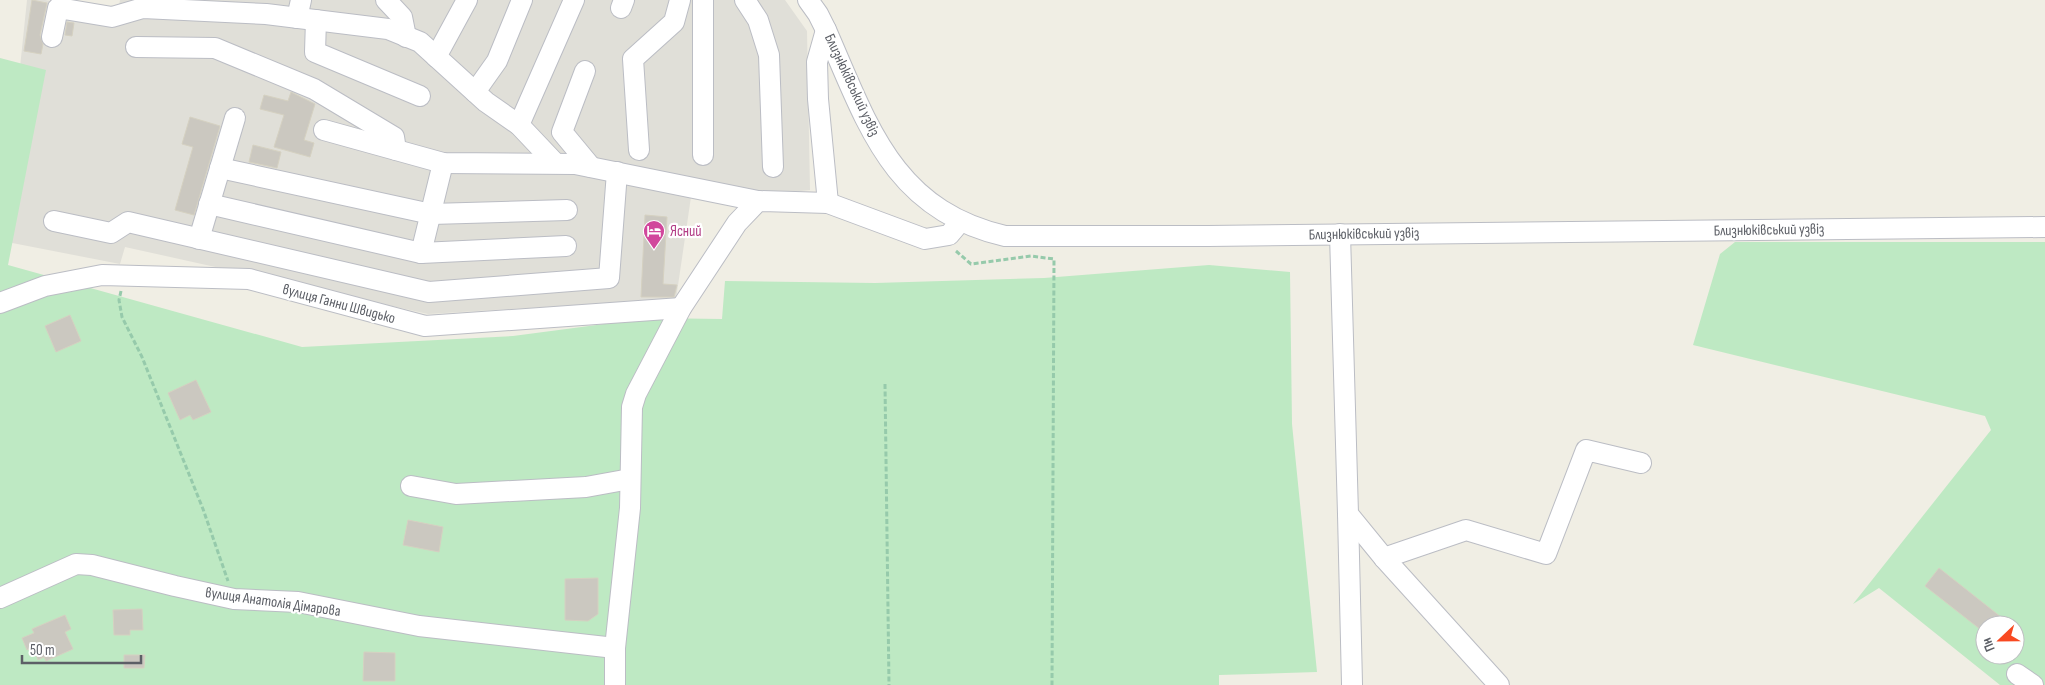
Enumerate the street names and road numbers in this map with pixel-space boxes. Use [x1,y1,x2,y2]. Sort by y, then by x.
street label: Близнюківський узвіз [820,31,884,139]
street label: Близнюківський узвіз [1713,220,1825,240]
street label: Близнюківський узвіз [1308,224,1420,244]
street label: вулиця Ганни Швидько [280,280,398,328]
street label: вулиця Анатолія Дімарова [204,583,342,621]

